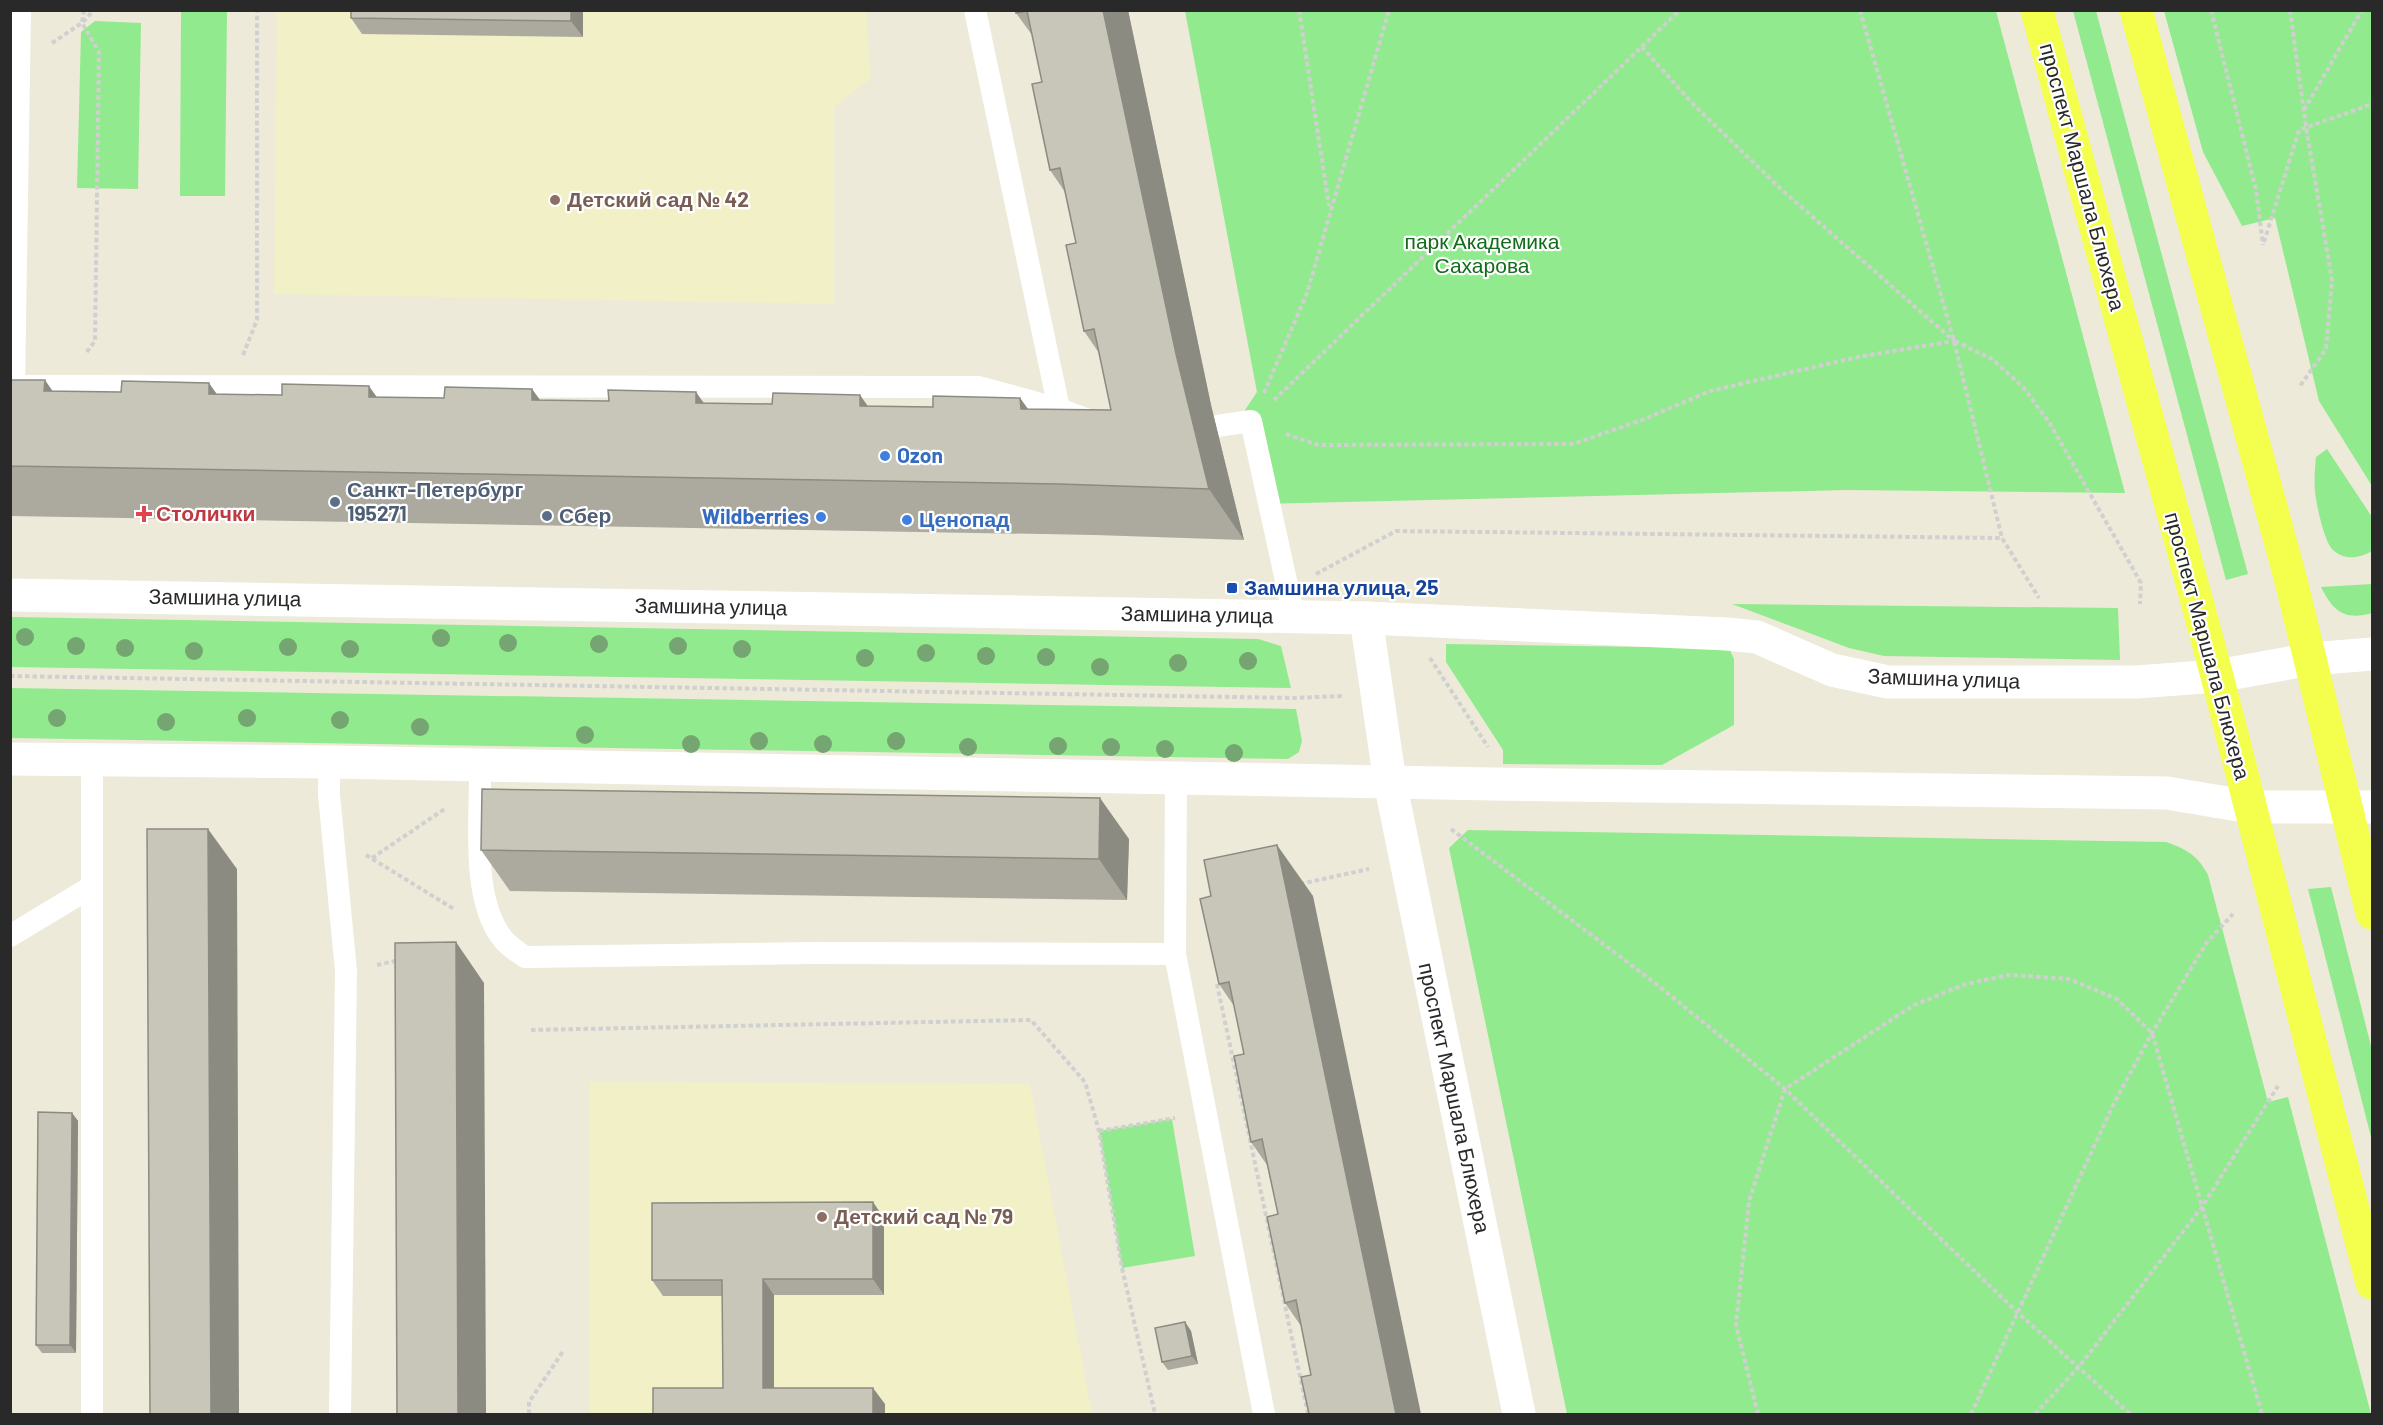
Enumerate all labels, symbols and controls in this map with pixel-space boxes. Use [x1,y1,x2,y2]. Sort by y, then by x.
street label: проспект Маршала Блюхера [2036,40,2131,313]
place label: Детский сад № 42 [567,186,749,211]
marker: Детский сад № 42 [548,193,562,207]
park label: парк Академика Сахарова [1405,228,1560,277]
place label: Ozon [897,442,943,467]
marker: Ozon [878,449,892,463]
place label: Санкт-Петербург 195271 [347,476,523,525]
marker: Санкт-Петербург 195271 [328,495,342,509]
place label: Столички [156,500,255,525]
place label: Сбер [559,502,611,527]
place label: Wildberries [702,503,809,528]
place label: Ценопад [919,506,1009,531]
marker: Столички [137,507,151,521]
marker: Сбер [540,509,554,523]
street label: проспект Маршала Блюхера [2161,509,2256,782]
marker: Wildberries [814,510,828,524]
marker: Ценопад [900,513,914,527]
place label: Замшина улица, 25 [1244,574,1439,599]
marker: Замшина улица, 25 [1225,581,1239,595]
street label: Замшина улица [149,583,302,610]
street label: Замшина улица [635,592,788,619]
street label: Замшина улица [1121,600,1274,627]
street label: Замшина улица [1867,662,2021,693]
street label: проспект Маршала Блюхера [1415,960,1496,1236]
place label: Детский сад № 79 [834,1203,1013,1228]
marker: Детский сад № 79 [815,1210,829,1224]

